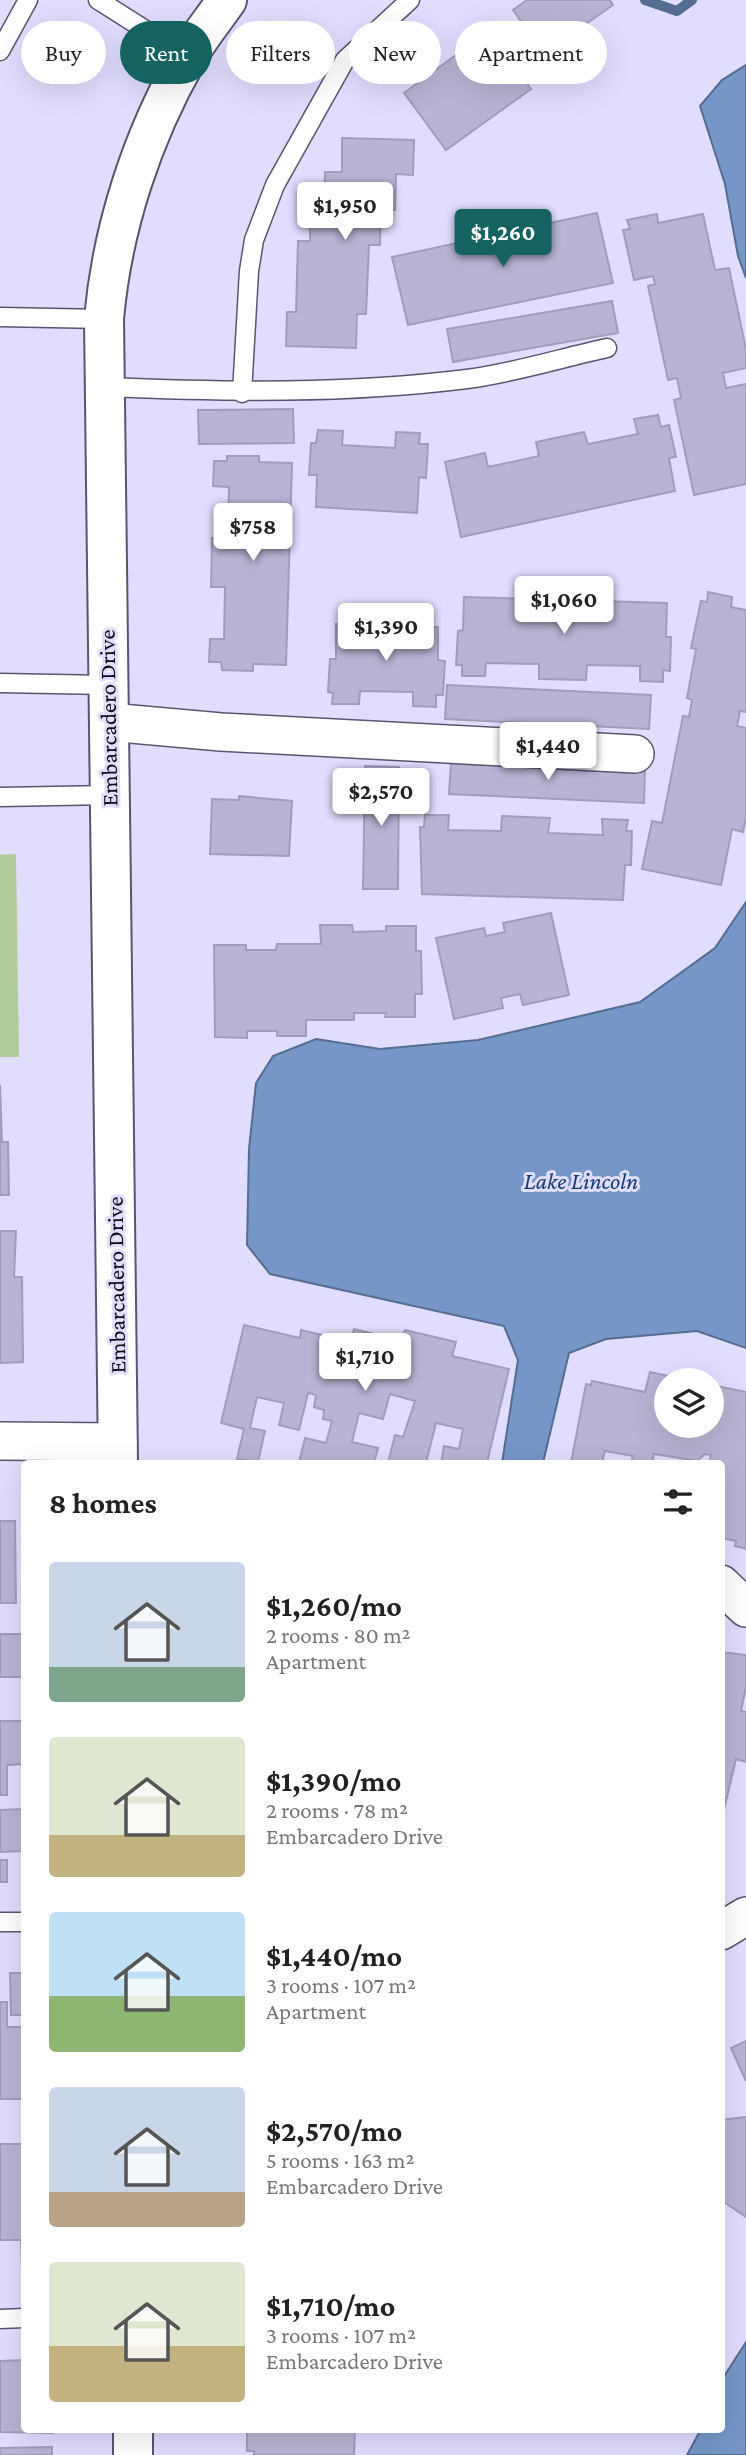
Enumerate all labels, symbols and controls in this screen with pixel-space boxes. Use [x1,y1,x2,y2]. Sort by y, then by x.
chip: Buy [21,21,106,84]
chip: Rent [120,21,212,84]
chip: Filters [226,21,335,84]
chip: New [349,21,441,84]
chip: Apartment [455,21,607,84]
pin: $1,950 [288,182,402,242]
text: $1,950 [313,192,377,218]
pin: $1,260 [446,210,560,269]
text: $1,260 [471,219,535,245]
pin: $758 [212,504,294,563]
text: $758 [230,513,276,539]
pin: $1,060 [507,576,621,636]
text: $1,060 [531,586,597,612]
pin: $1,390 [329,604,443,663]
text: $1,390 [354,613,418,639]
street label: Embarcadero Drive [93,629,123,807]
pin: $1,440 [491,722,605,782]
text: $1,440 [516,732,580,758]
pin: $2,570 [324,768,438,828]
text: $2,570 [348,778,414,804]
water label: Lake Lincoln [524,1167,638,1194]
street label: Embarcadero Drive [101,1196,131,1374]
pin: $1,710 [308,1334,422,1393]
text: $1,710 [335,1343,395,1369]
map controls [654,1368,724,1438]
button: layers [654,1368,724,1438]
icon: filters [659,1483,697,1521]
text: 8 homes [49,1486,157,1519]
text: $1,260/mo [266,1589,402,1622]
icon: home [105,1590,189,1674]
text: 2 rooms · 80 m² [266,1622,411,1648]
text: Apartment [266,1648,366,1674]
text: $1,390/mo [266,1764,401,1797]
icon: home [105,1765,189,1849]
text: 2 rooms · 78 m² [266,1797,408,1823]
text: Embarcadero Drive [266,1823,443,1849]
text: $1,440/mo [266,1939,402,1972]
icon: home [105,1940,189,2024]
text: 3 rooms · 107 m² [266,1972,416,1998]
text: Apartment [266,1998,366,2024]
text: $2,570/mo [266,2114,402,2147]
icon: home [105,2115,189,2199]
text: 5 rooms · 163 m² [266,2147,415,2173]
text: Embarcadero Drive [266,2173,443,2199]
text: $1,710/mo [266,2289,395,2322]
icon: home [105,2290,189,2374]
text: 3 rooms · 107 m² [266,2322,416,2348]
text: Embarcadero Drive [266,2348,443,2374]

